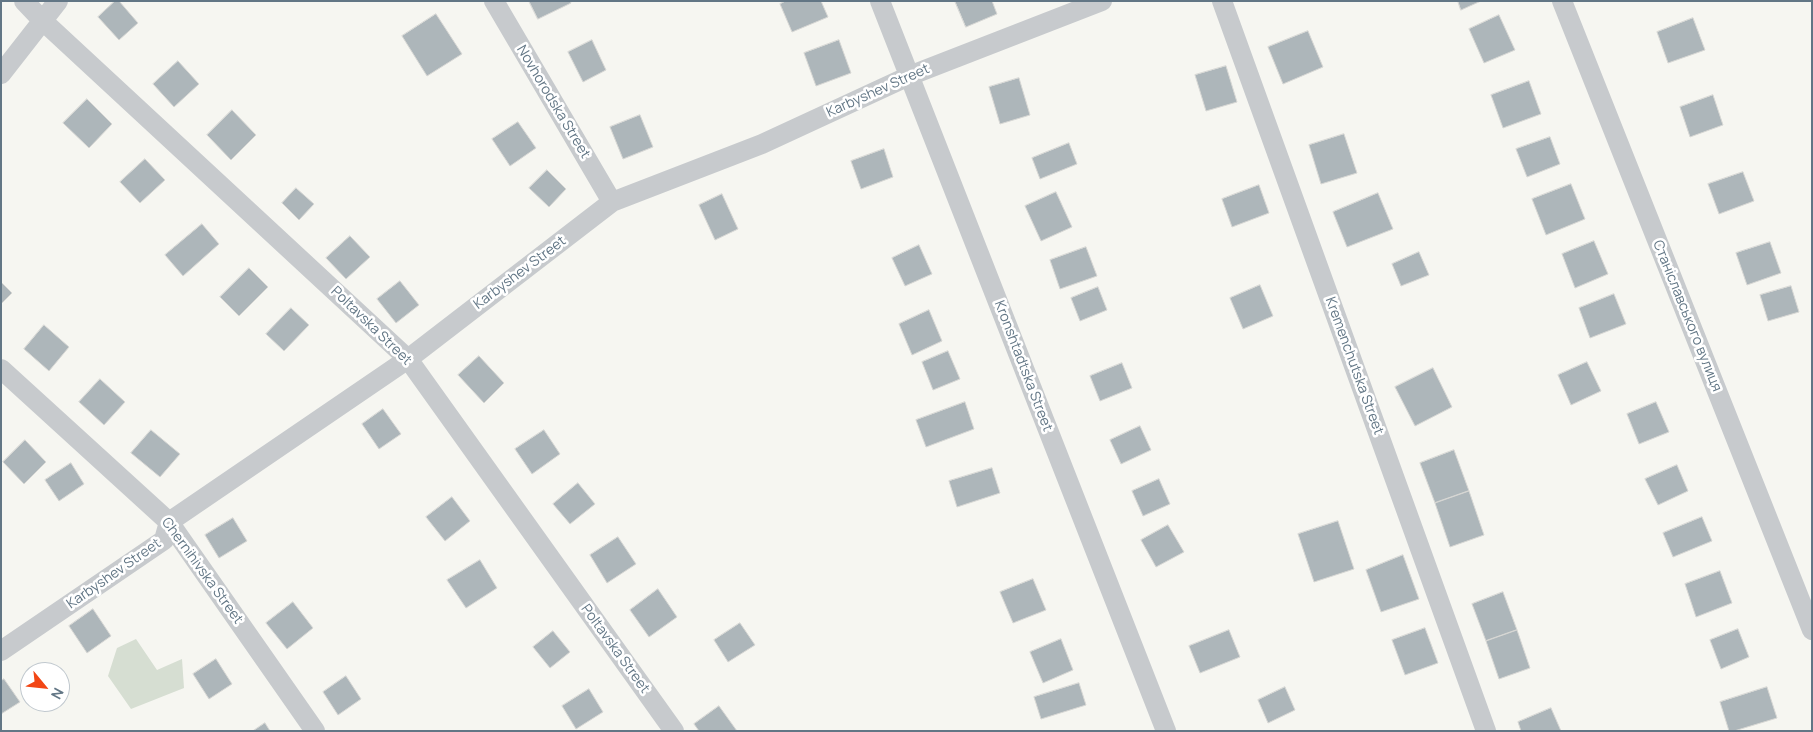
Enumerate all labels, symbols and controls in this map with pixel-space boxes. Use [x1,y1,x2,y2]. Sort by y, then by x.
street label: Novhorodska Street [513,42,593,162]
street label: Karbyshev Street [824,61,932,121]
street label: Karbyshev Street [471,233,569,313]
street label: Станіславського вулиця [1649,238,1725,394]
street label: Poltavska Street [327,283,415,369]
street label: Kremenchutska Street [1321,295,1387,437]
street label: Kronshtadtska Street [990,298,1056,434]
street label: Chernihivska Street [158,514,246,628]
street label: Karbyshev Street [64,535,164,613]
street label: Poltavska Street [577,601,653,697]
north arrow [20,662,70,712]
text: N [47,685,69,703]

